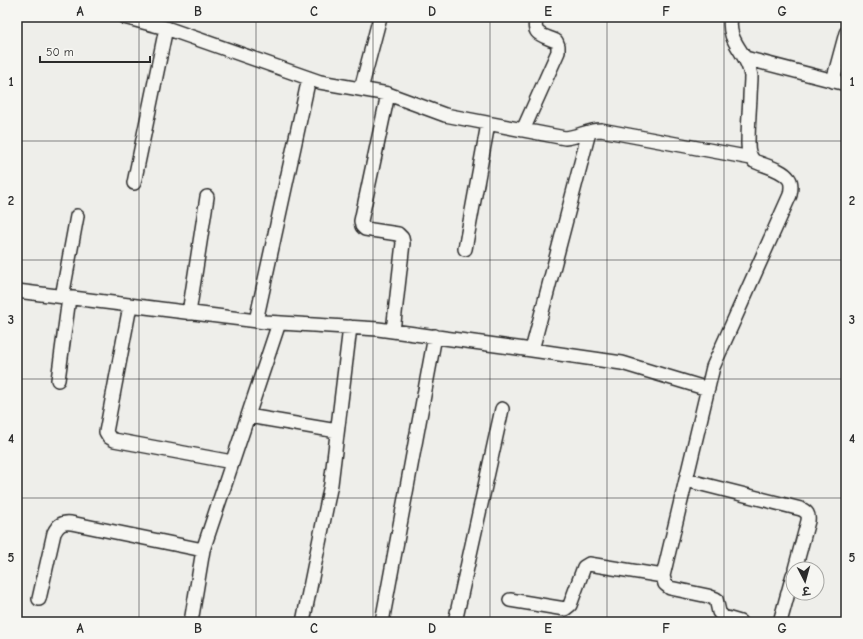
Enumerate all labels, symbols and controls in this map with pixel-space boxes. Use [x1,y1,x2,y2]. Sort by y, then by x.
text: A [76,4,84,19]
text: B [194,4,202,19]
text: C [310,4,318,19]
text: D [428,4,436,19]
text: E [544,4,552,19]
text: F [662,4,670,19]
text: G [777,4,787,19]
scale bar [40,38,150,64]
text: 50 m [46,45,74,59]
text: 1 [8,74,14,89]
text: 1 [849,74,855,89]
text: 2 [8,193,14,208]
text: 2 [849,193,855,208]
text: 3 [8,312,14,327]
text: 3 [849,312,855,327]
text: 4 [8,431,14,446]
text: 4 [849,431,855,446]
text: 5 [8,550,15,565]
text: 5 [849,550,856,565]
north arrow [785,561,825,601]
text: उ [800,583,811,597]
text: A [76,621,84,636]
text: B [194,621,202,636]
text: C [310,621,318,636]
text: D [428,621,436,636]
text: E [544,621,552,636]
text: F [662,621,670,636]
text: G [777,621,787,636]

